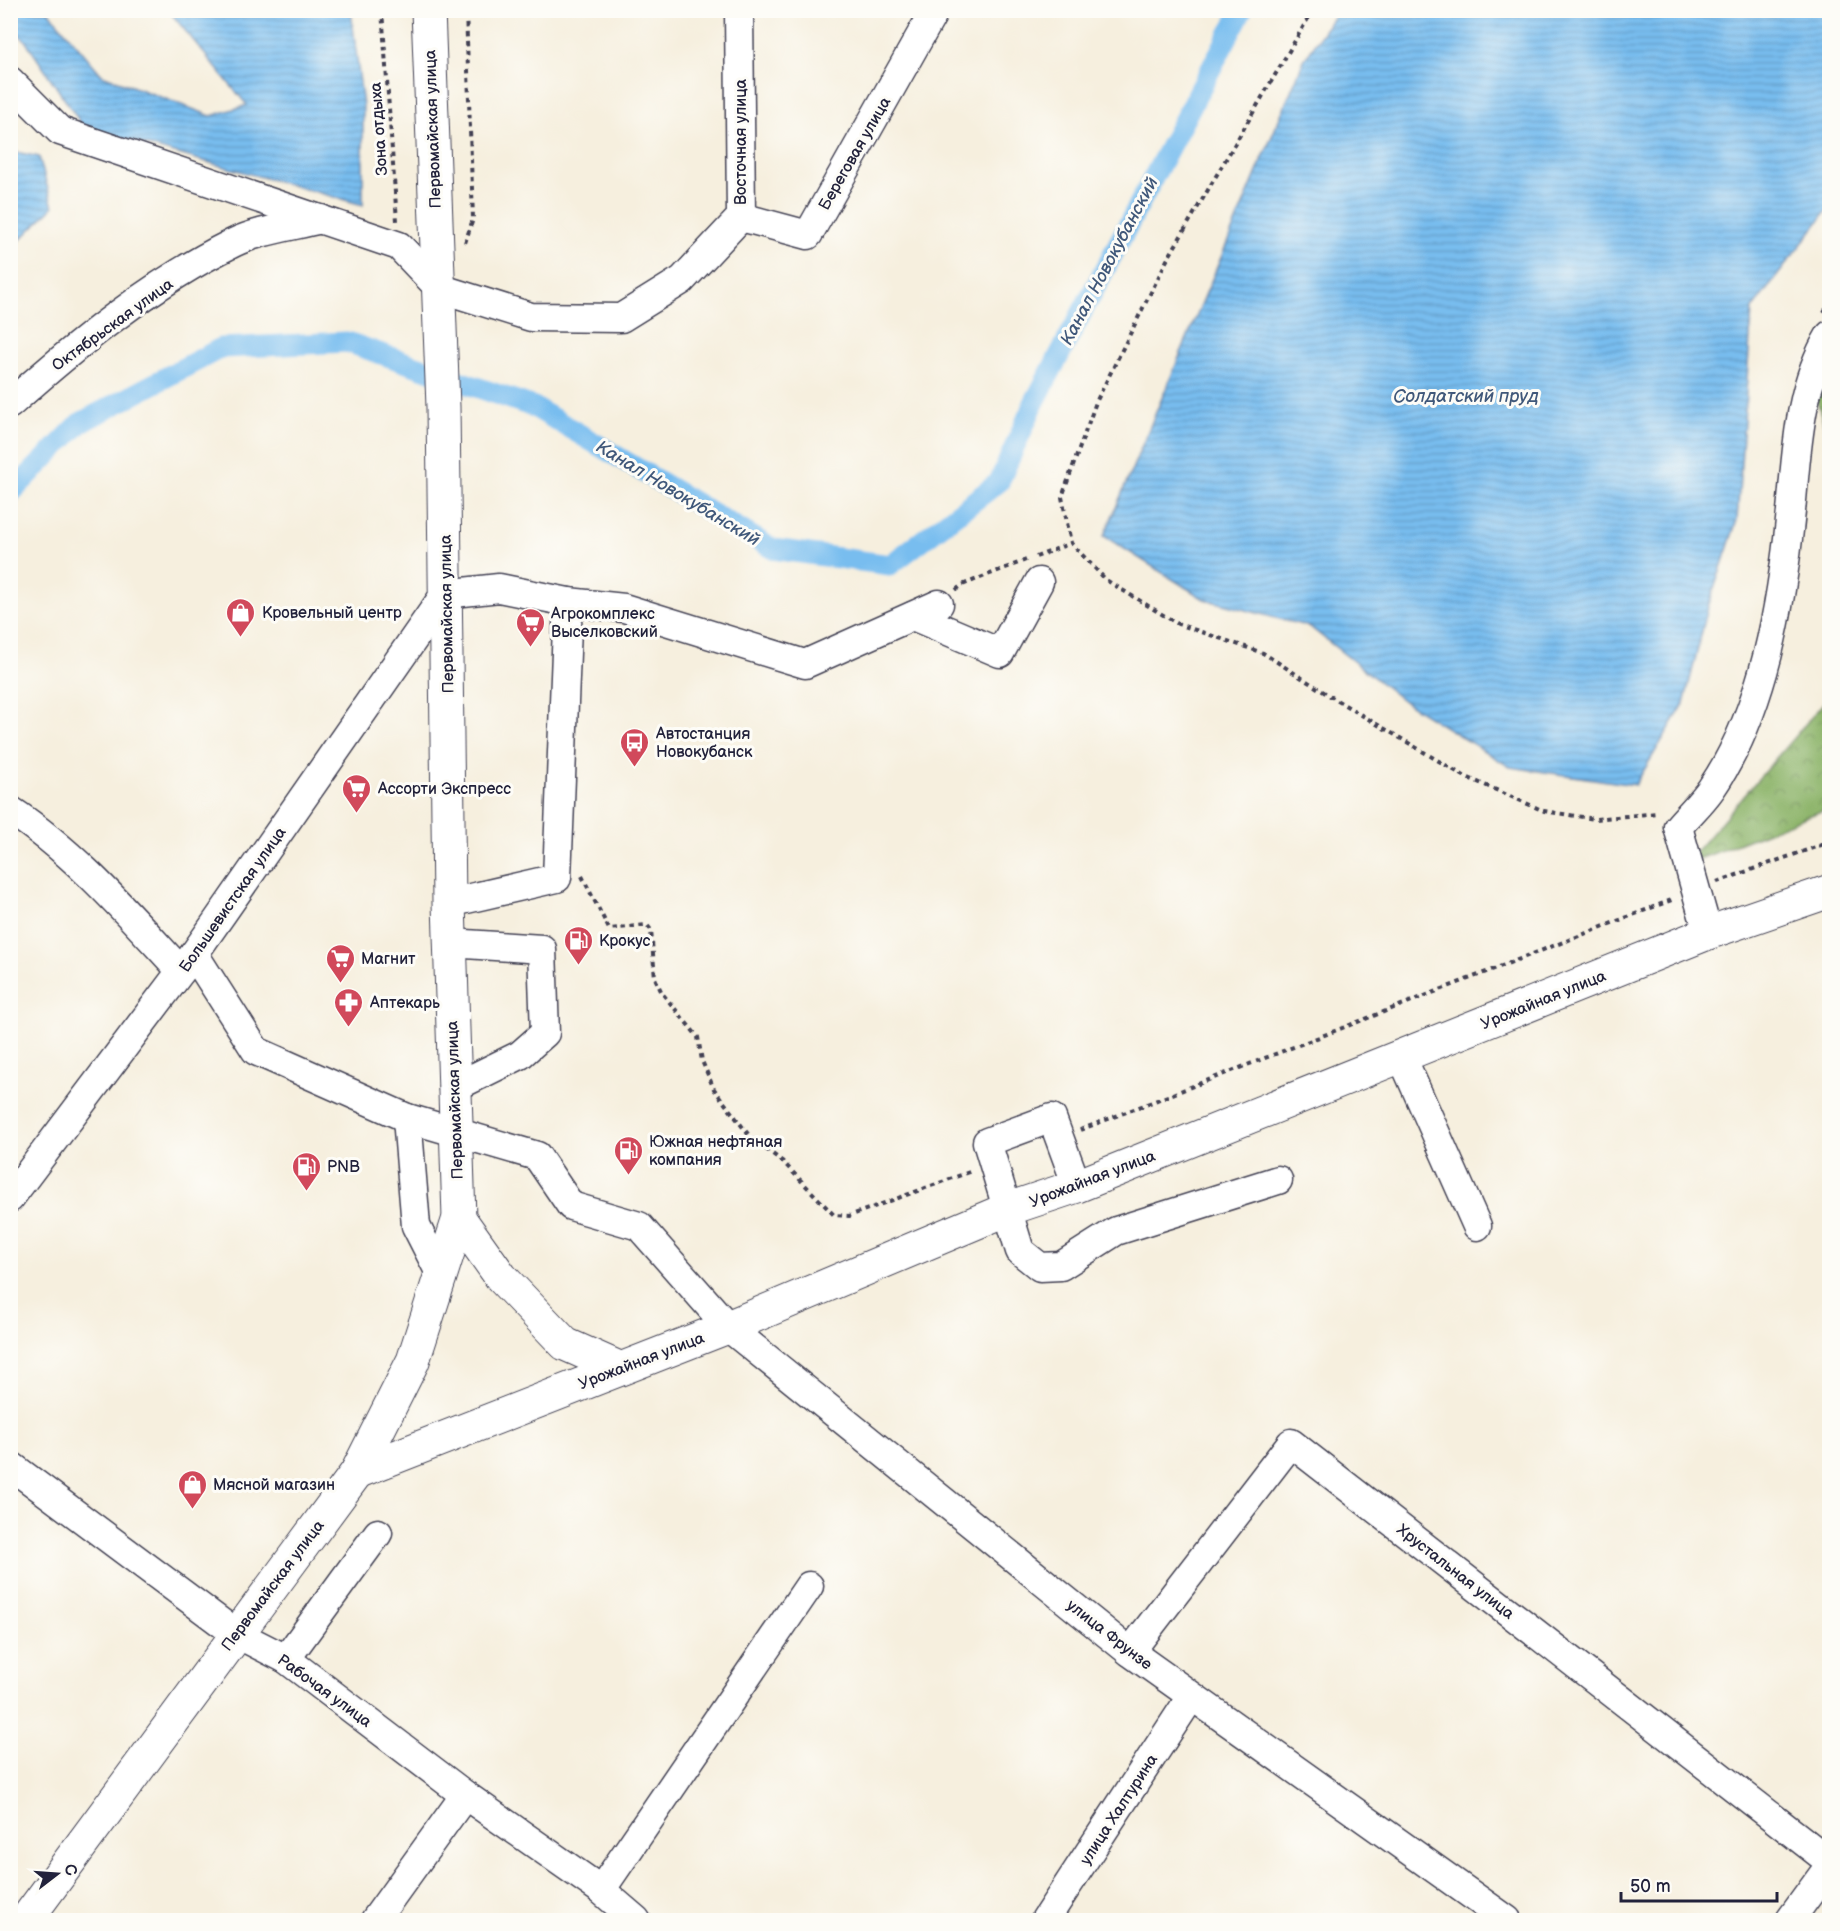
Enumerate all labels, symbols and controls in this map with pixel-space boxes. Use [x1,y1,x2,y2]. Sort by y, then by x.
street label: Первомайская улица [421,49,446,209]
street label: Восточная улица [732,78,751,205]
street label: Зона отдыха [367,81,392,176]
street label: Береговая улица [815,93,896,214]
water label: Канал Новокубанский [1056,174,1163,349]
street label: Октябрьская улица [49,275,178,376]
water label: Солдатский пруд [1393,386,1539,407]
water label: Канал Новокубанский [592,436,763,551]
street label: Первомайская улица [437,534,458,694]
shop icon: Кровельный центр [225,596,257,638]
place label: Кровельный центр [262,604,402,623]
place label: Агрокомплекс Выселковский [550,605,658,642]
supermarket icon: Агрокомплекс Выселковский [514,606,546,648]
place label: Автостанция Новокубанск [655,725,753,762]
bus stop icon: Автостанция Новокубанск [619,726,651,768]
supermarket icon: Ассорти Экспресс [341,772,373,814]
place label: Ассорти Экспресс [377,780,511,799]
street label: Большевистская улица [176,823,291,976]
fuel station icon: Крокус [562,924,594,966]
place label: Крокус [599,932,651,951]
supermarket icon: Магнит [324,942,356,984]
place label: Магнит [361,950,416,969]
street label: Урожайная улица [1478,966,1609,1034]
pharmacy icon: Аптекарь [333,986,365,1028]
place label: Аптекарь [369,994,440,1013]
street label: Первомайская улица [443,1020,468,1180]
place label: Южная нефтяная компания [649,1133,782,1170]
fuel station icon: Южная нефтяная компания [612,1134,644,1176]
street label: Урожайная улица [1027,1147,1159,1212]
fuel station icon: PNB [290,1150,322,1192]
place label: PNB [327,1158,360,1177]
street label: Урожайная улица [576,1329,708,1394]
shop icon: Мясной магазин [176,1468,208,1510]
place label: Мясной магазин [213,1476,335,1495]
street label: Первомайская улица [218,1516,329,1655]
street label: Хрустальная улица [1393,1521,1518,1624]
street label: улица Фрунзе [1063,1596,1156,1674]
street label: Рабочая улица [273,1651,375,1732]
street label: улица Халтурина [1076,1750,1162,1869]
north arrow [27,1844,87,1904]
text: С [59,1862,81,1878]
scale bar [1621,1865,1777,1903]
text: 50 m [1630,1876,1671,1897]

